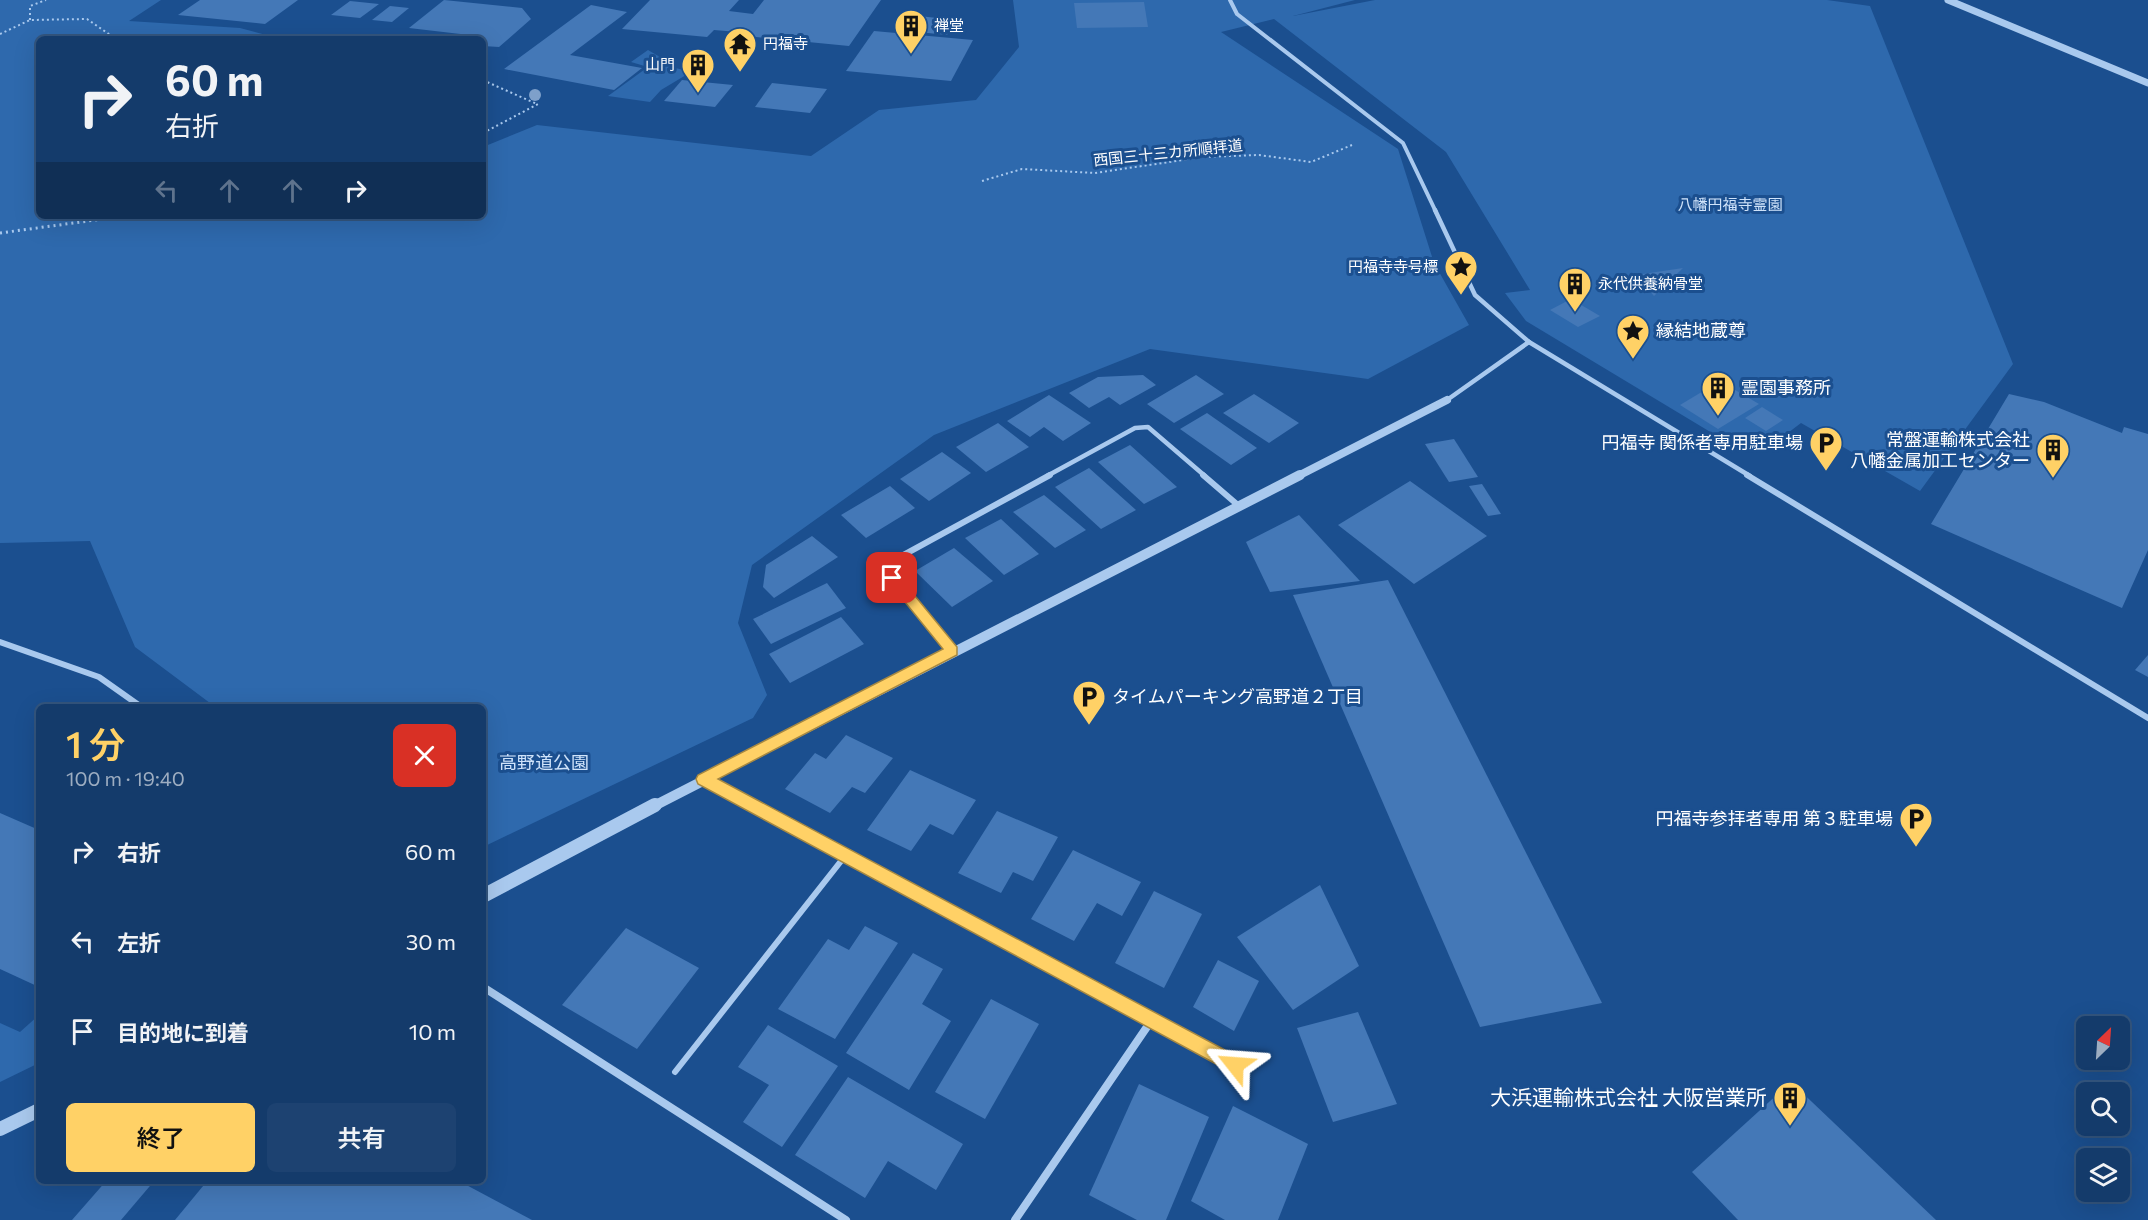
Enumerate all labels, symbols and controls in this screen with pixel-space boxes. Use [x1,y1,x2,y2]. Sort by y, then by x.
building icon: 禅堂 [893,8,929,55]
place label: 禅堂 [934,16,964,34]
temple icon: 円福寺 [722,26,758,73]
place label: 円福寺 [763,34,808,52]
building icon: 山門 [680,47,716,94]
text: 60 m [165,53,264,105]
place label: 山門 [645,55,675,73]
icon: right [66,60,144,138]
text: 右折 [165,109,219,142]
street label: 西国三十三カ所順拝道 [1092,135,1243,169]
icon: left [150,174,183,207]
icon: ahead [213,174,246,207]
icon: ahead [276,174,309,207]
icon: right [339,174,372,207]
park label: 八幡円福寺霊園 [1677,195,1783,213]
place icon: 円福寺寺号標 [1443,249,1479,296]
place label: 円福寺寺号標 [1348,257,1438,275]
building icon: 永代供養納骨堂 [1557,266,1593,313]
place label: 永代供養納骨堂 [1598,274,1703,292]
place icon: 縁結地蔵尊 [1615,313,1651,360]
place label: 縁結地蔵尊 [1656,319,1746,341]
building icon: 霊園事務所 [1700,370,1736,417]
place label: 霊園事務所 [1741,376,1831,398]
parking icon: 円福寺 関係者専用駐車場 [1808,425,1844,472]
place label: 常盤運輸株式会社 八幡金属加工センター [1850,428,2030,471]
place label: 円福寺 関係者専用駐車場 [1602,431,1803,453]
building icon: 常盤運輸株式会社 八幡金属加工センター [2035,432,2071,479]
pin [866,552,917,603]
icon: arrive [875,561,908,594]
parking icon: タイムパーキング高野道２丁目 [1071,679,1107,726]
place label: タイムパーキング高野道２丁目 [1112,685,1363,707]
text: 1 分 [66,721,125,765]
button: close [393,724,456,787]
park label: 高野道公園 [499,751,589,773]
text: 100 m · 19:40 [66,766,185,790]
parking icon: 円福寺参拝者専用 第３駐車場 [1898,801,1934,848]
place label: 円福寺参拝者専用 第３駐車場 [1656,807,1893,829]
icon: right [66,835,99,868]
text: 60 m [405,838,456,865]
text: 右折 [117,839,161,866]
icon: left [66,925,99,958]
text: 30 m [406,928,456,955]
text: 左折 [117,929,161,956]
icon: arrive [66,1015,99,1048]
north arrow [2076,1016,2130,1070]
map controls [2076,1016,2130,1202]
text: 10 m [409,1018,456,1045]
text: 目的地に到着 [117,1019,249,1046]
position arrow [1203,1033,1267,1097]
building icon: 大浜運輸株式会社 大阪営業所 [1772,1080,1808,1127]
button: search [2076,1082,2130,1136]
place label: 大浜運輸株式会社 大阪営業所 [1490,1084,1767,1109]
button: 終了 [66,1103,255,1172]
button: 共有 [267,1103,456,1172]
button: layers [2076,1148,2130,1202]

